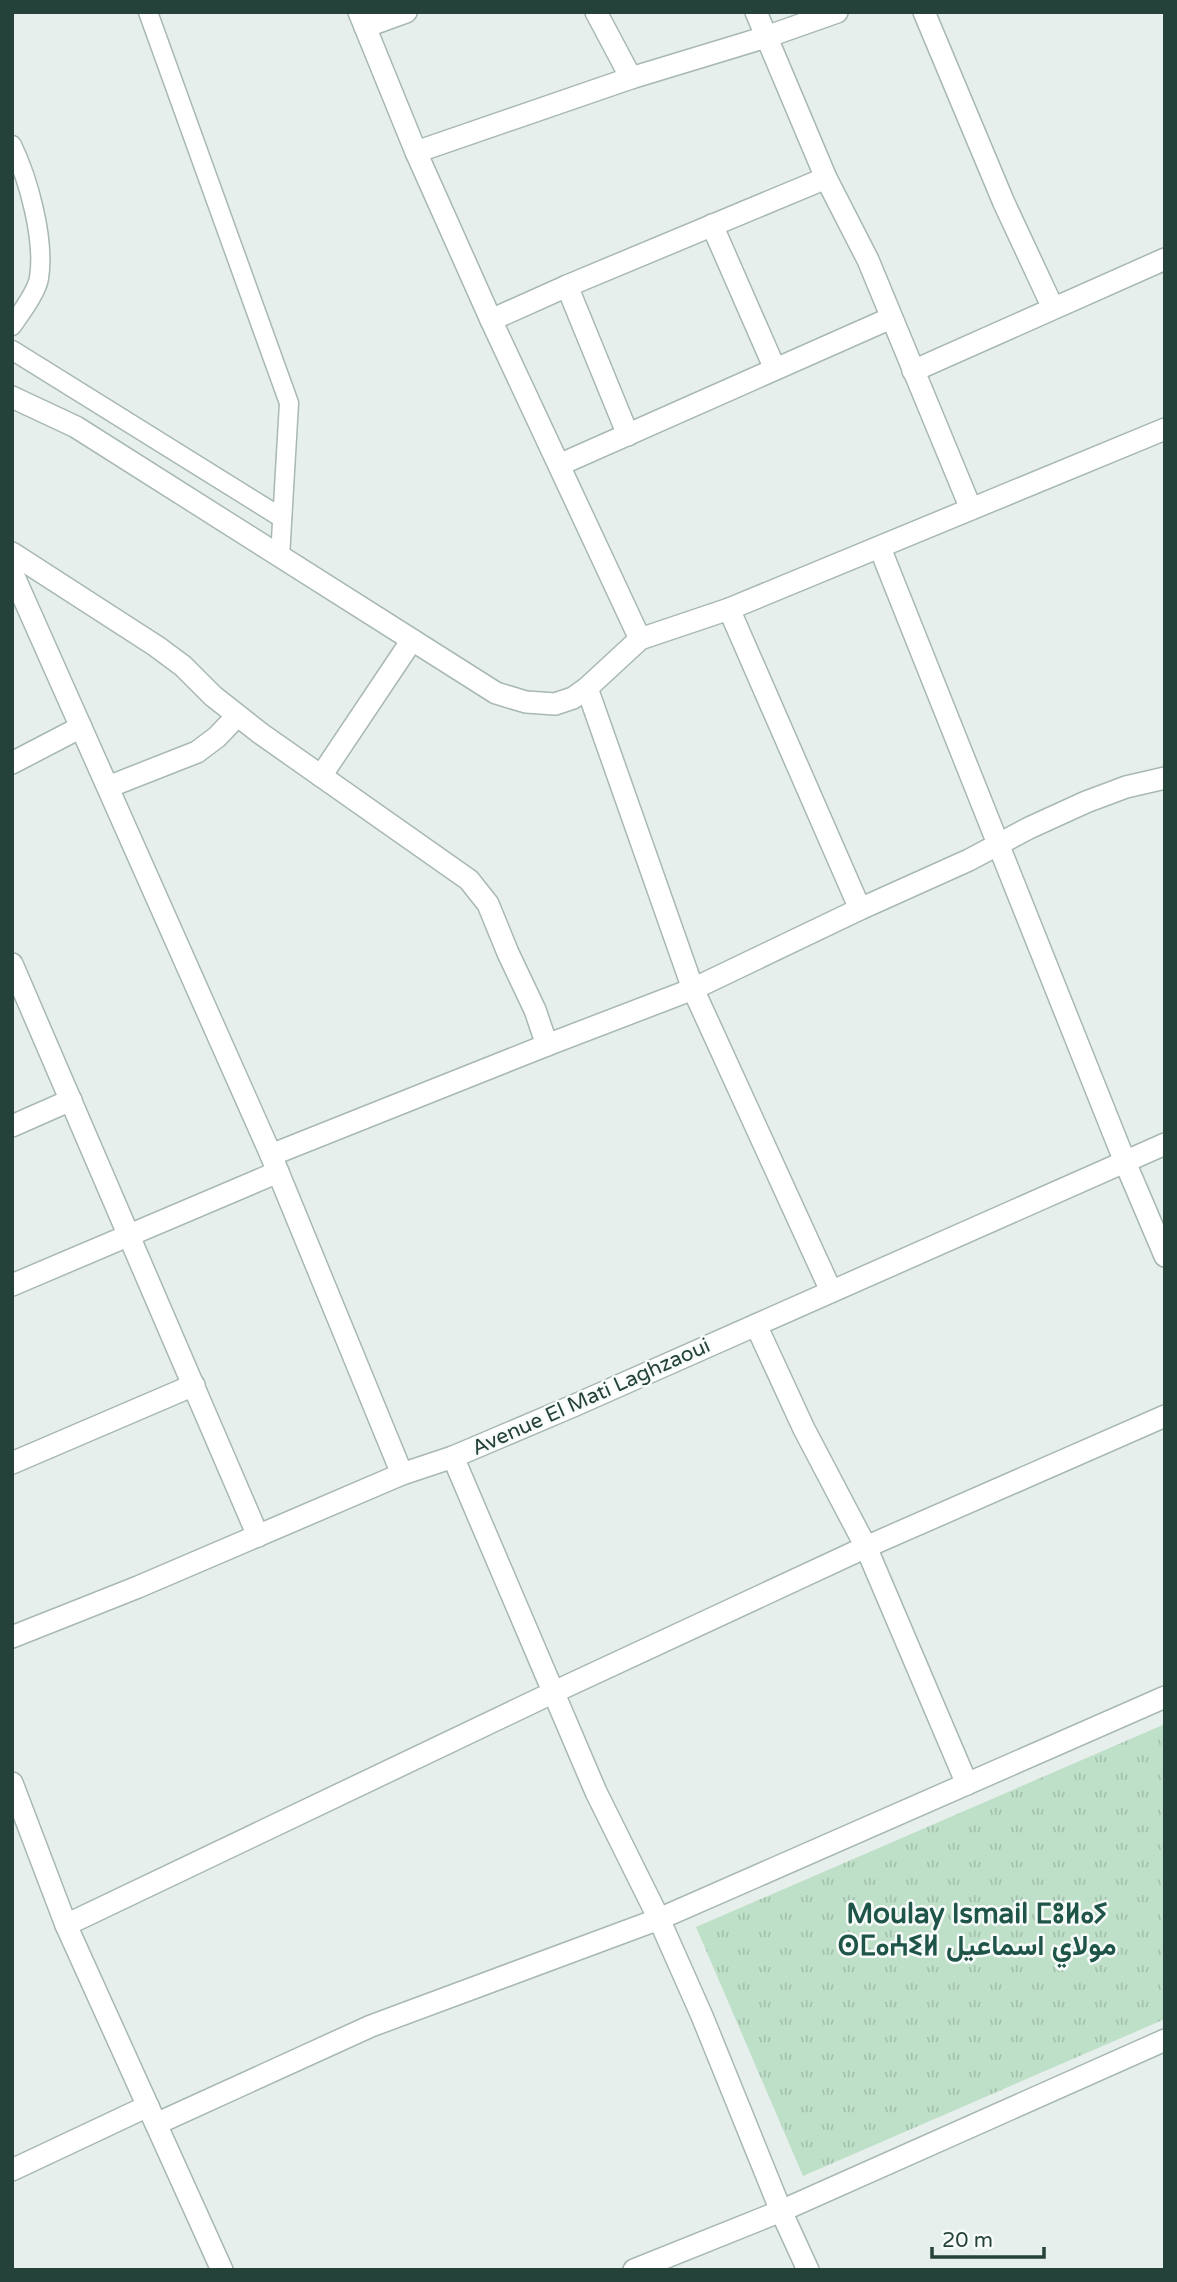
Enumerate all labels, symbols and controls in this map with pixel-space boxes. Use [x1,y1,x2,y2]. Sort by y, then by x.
street label: Avenue El Mati Laghzaoui [468,1333,714,1461]
district label: Moulay Ismail ⵎⵓⵍⴰⵢ ⵙⵎⴰⵄⵉⵍ مولاي اسماعيل [838,1897,1116,1969]
scale bar [932,2216,1044,2260]
text: 20 m [942,2228,993,2253]

